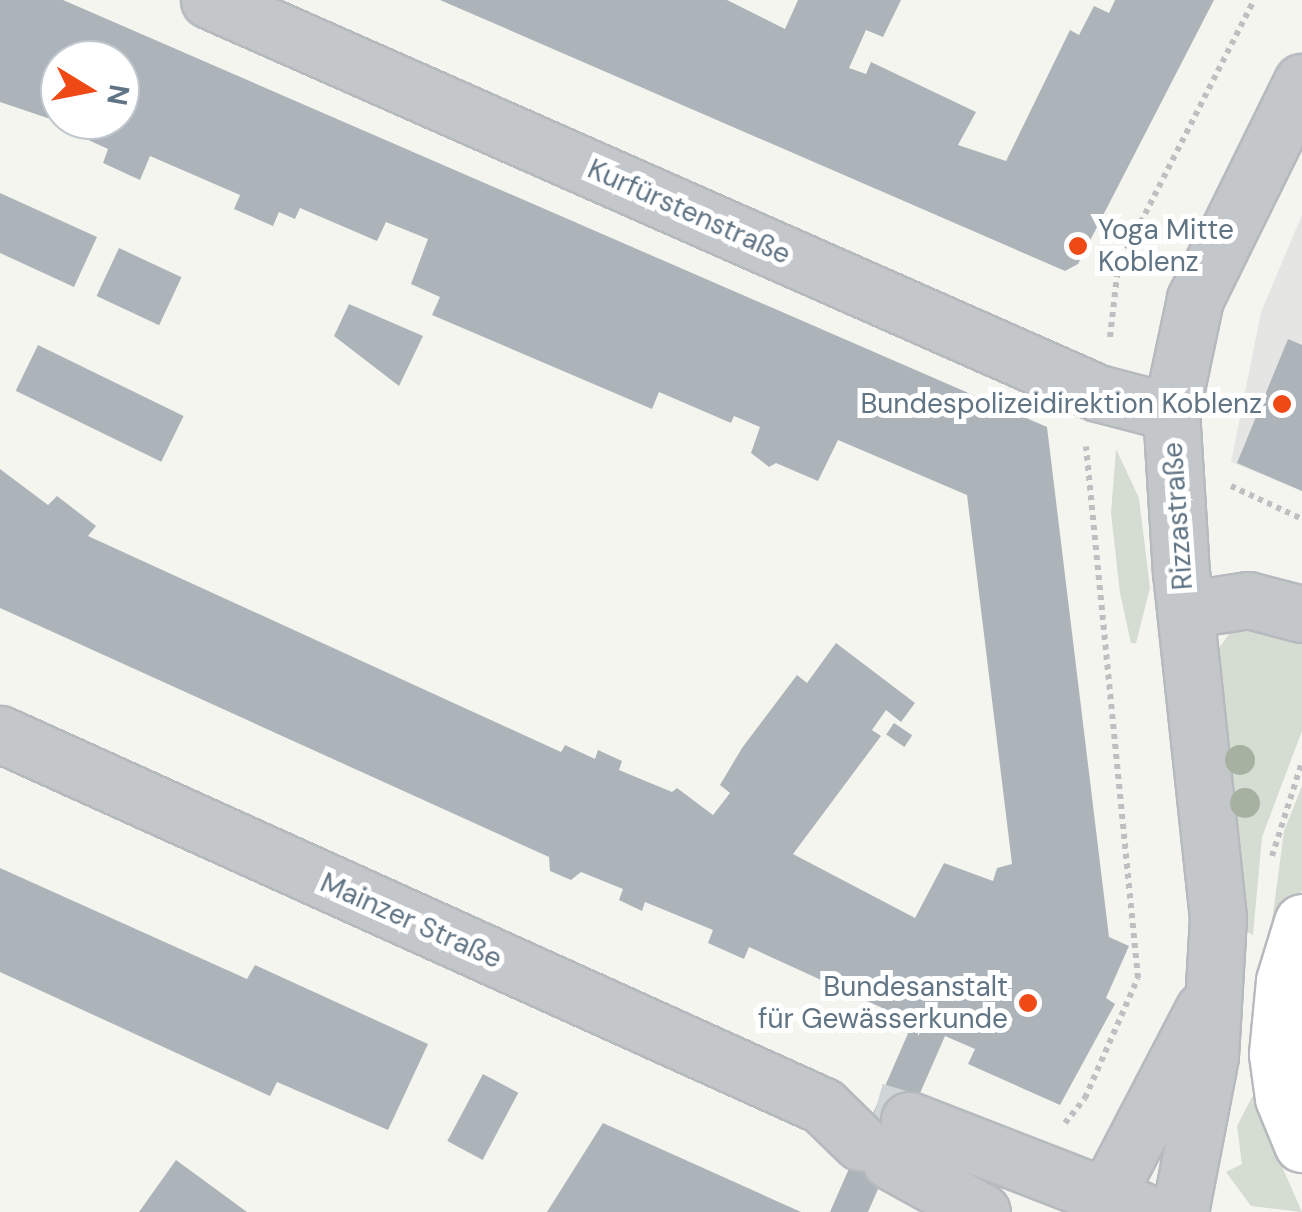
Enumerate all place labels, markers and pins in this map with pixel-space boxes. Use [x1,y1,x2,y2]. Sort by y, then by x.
place label: Yoga Mitte Koblenz [1098,213,1234,279]
marker: Yoga Mitte Koblenz [1067,235,1089,257]
place label: Bundespolizeidirektion Koblenz [860,387,1262,421]
marker: Bundespolizeidirektion Koblenz [1271,393,1293,415]
place label: Bundesanstalt für Gewässerkunde [758,970,1008,1036]
marker: Bundesanstalt für Gewässerkunde [1017,992,1039,1014]

